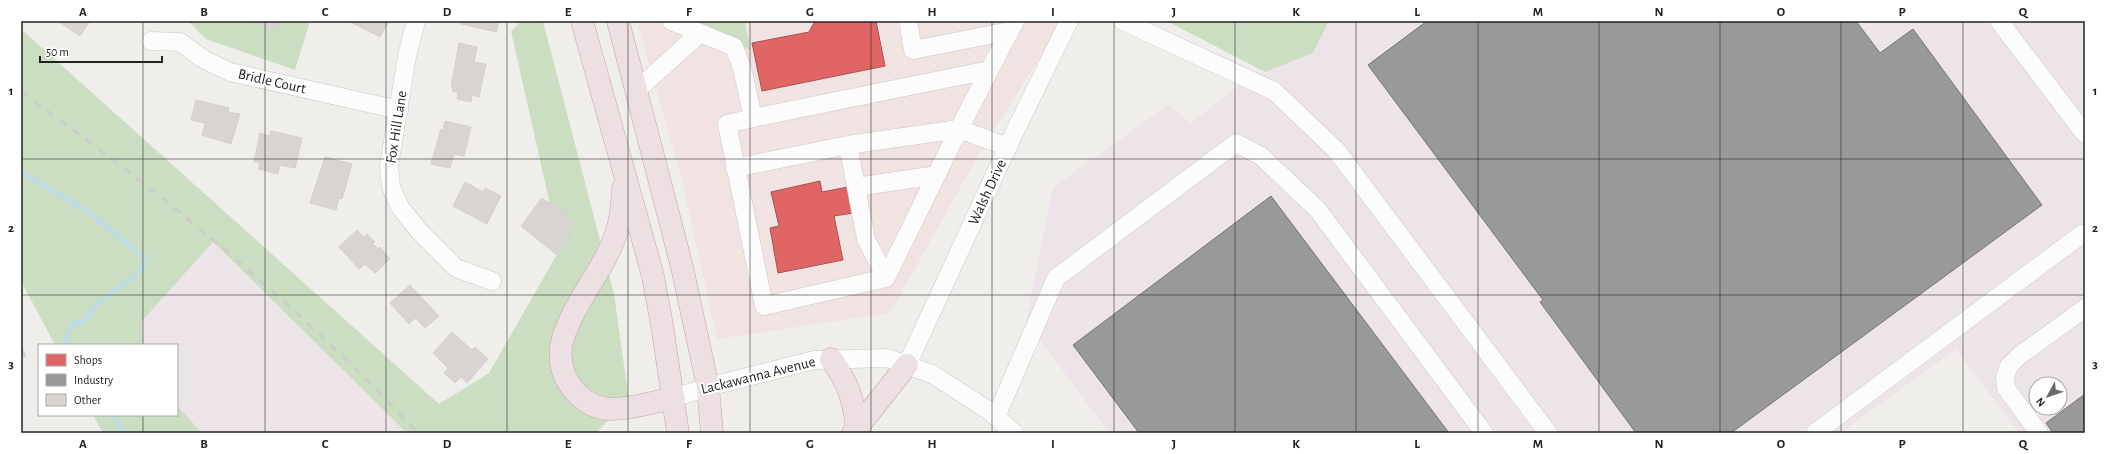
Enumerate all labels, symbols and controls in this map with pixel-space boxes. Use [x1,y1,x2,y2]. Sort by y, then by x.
text: A [79,6,87,19]
text: B [200,6,208,19]
text: C [322,6,329,19]
text: D [443,6,452,19]
text: E [565,6,572,19]
text: F [686,6,693,19]
text: G [806,6,814,19]
text: H [927,6,937,19]
text: I [1051,6,1055,19]
text: J [1172,6,1176,19]
text: K [1292,6,1300,19]
text: L [1414,6,1420,19]
text: M [1533,6,1543,19]
text: N [1654,6,1664,19]
text: O [1777,6,1786,19]
text: P [1898,6,1906,19]
text: Q [2019,6,2029,19]
scale bar [40,38,162,64]
text: 50 m [46,46,69,58]
street label: Bridle Court [236,66,308,97]
text: 1 [9,85,13,98]
text: 1 [2093,85,2097,98]
street label: Fox Hill Lane [383,90,410,165]
street label: Walsh Drive [966,157,1009,227]
text: 2 [8,222,14,235]
text: 2 [2092,222,2098,235]
legend [38,344,178,416]
text: Shops [74,354,102,366]
street label: Lackawanna Avenue [699,354,817,397]
text: 3 [8,358,14,371]
text: 3 [2092,358,2098,371]
text: Industry [74,374,113,387]
north arrow [2028,376,2068,416]
text: Other [74,394,101,406]
text: N [2034,396,2047,409]
text: A [79,438,87,451]
text: B [200,438,208,451]
text: C [322,438,329,451]
text: D [443,438,452,451]
text: E [565,438,572,451]
text: F [686,438,693,451]
text: G [806,438,814,451]
text: H [927,438,937,451]
text: I [1051,438,1055,451]
text: J [1172,438,1176,451]
text: K [1292,438,1300,451]
text: L [1414,438,1420,451]
text: M [1533,438,1543,451]
text: N [1654,438,1664,451]
text: O [1777,438,1786,451]
text: P [1898,438,1906,451]
text: Q [2019,438,2029,451]

